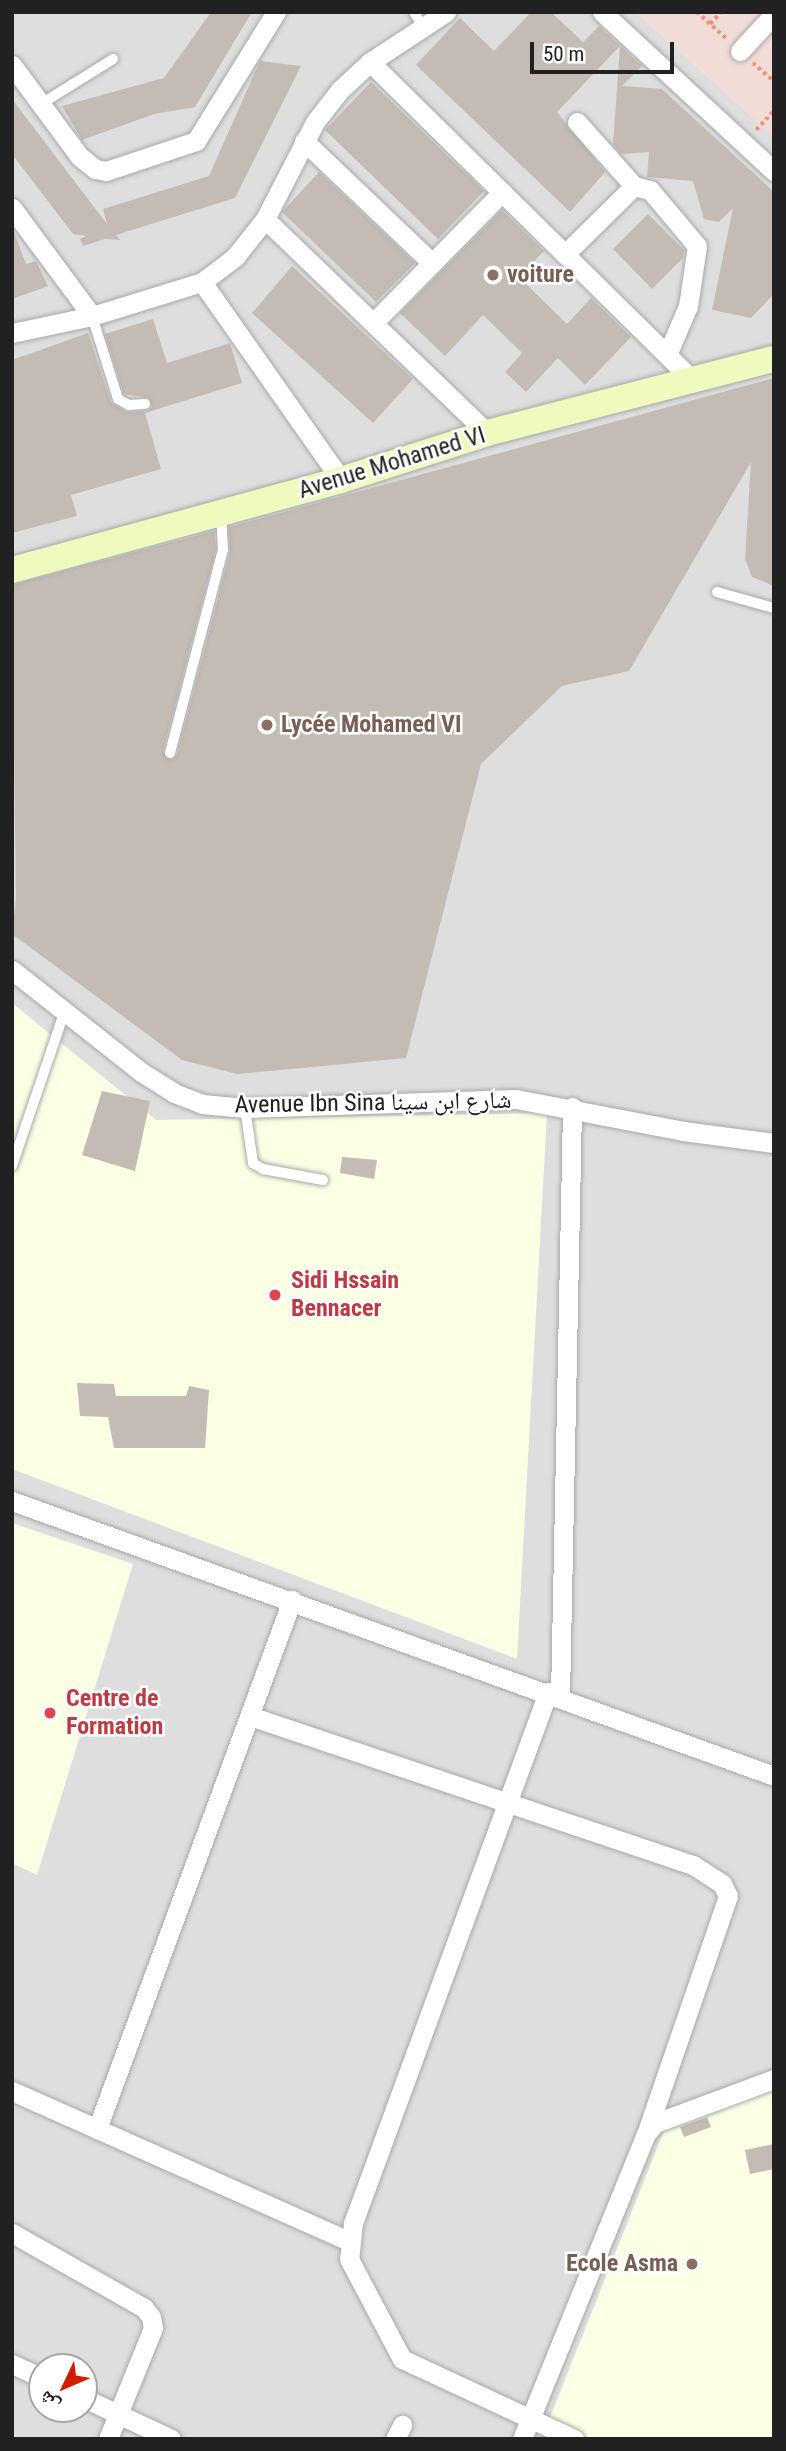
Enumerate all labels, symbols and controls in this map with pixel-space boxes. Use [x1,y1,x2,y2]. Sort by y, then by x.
scale bar [534,28,678,72]
text: 50 m [543,42,584,66]
place label: voiture [507,261,574,289]
marker: voiture [485,267,501,283]
street label: Avenue Mohamed VI [295,421,489,505]
place label: Lycée Mohamed VI [281,711,461,739]
marker: Lycée Mohamed VI [259,717,275,733]
street label: Avenue Ibn Sina شارع ابن سينا [234,1086,512,1120]
place label: Sidi Hssain Bennacer [291,1267,399,1323]
marker: Sidi Hssain Bennacer [265,1285,285,1305]
place label: Centre de Formation [66,1685,163,1741]
marker: Centre de Formation [40,1703,60,1723]
place label: Ecole Asma [566,2250,678,2278]
marker: Ecole Asma [684,2256,700,2272]
north arrow [28,2353,98,2423]
text: ش [34,2386,64,2417]

